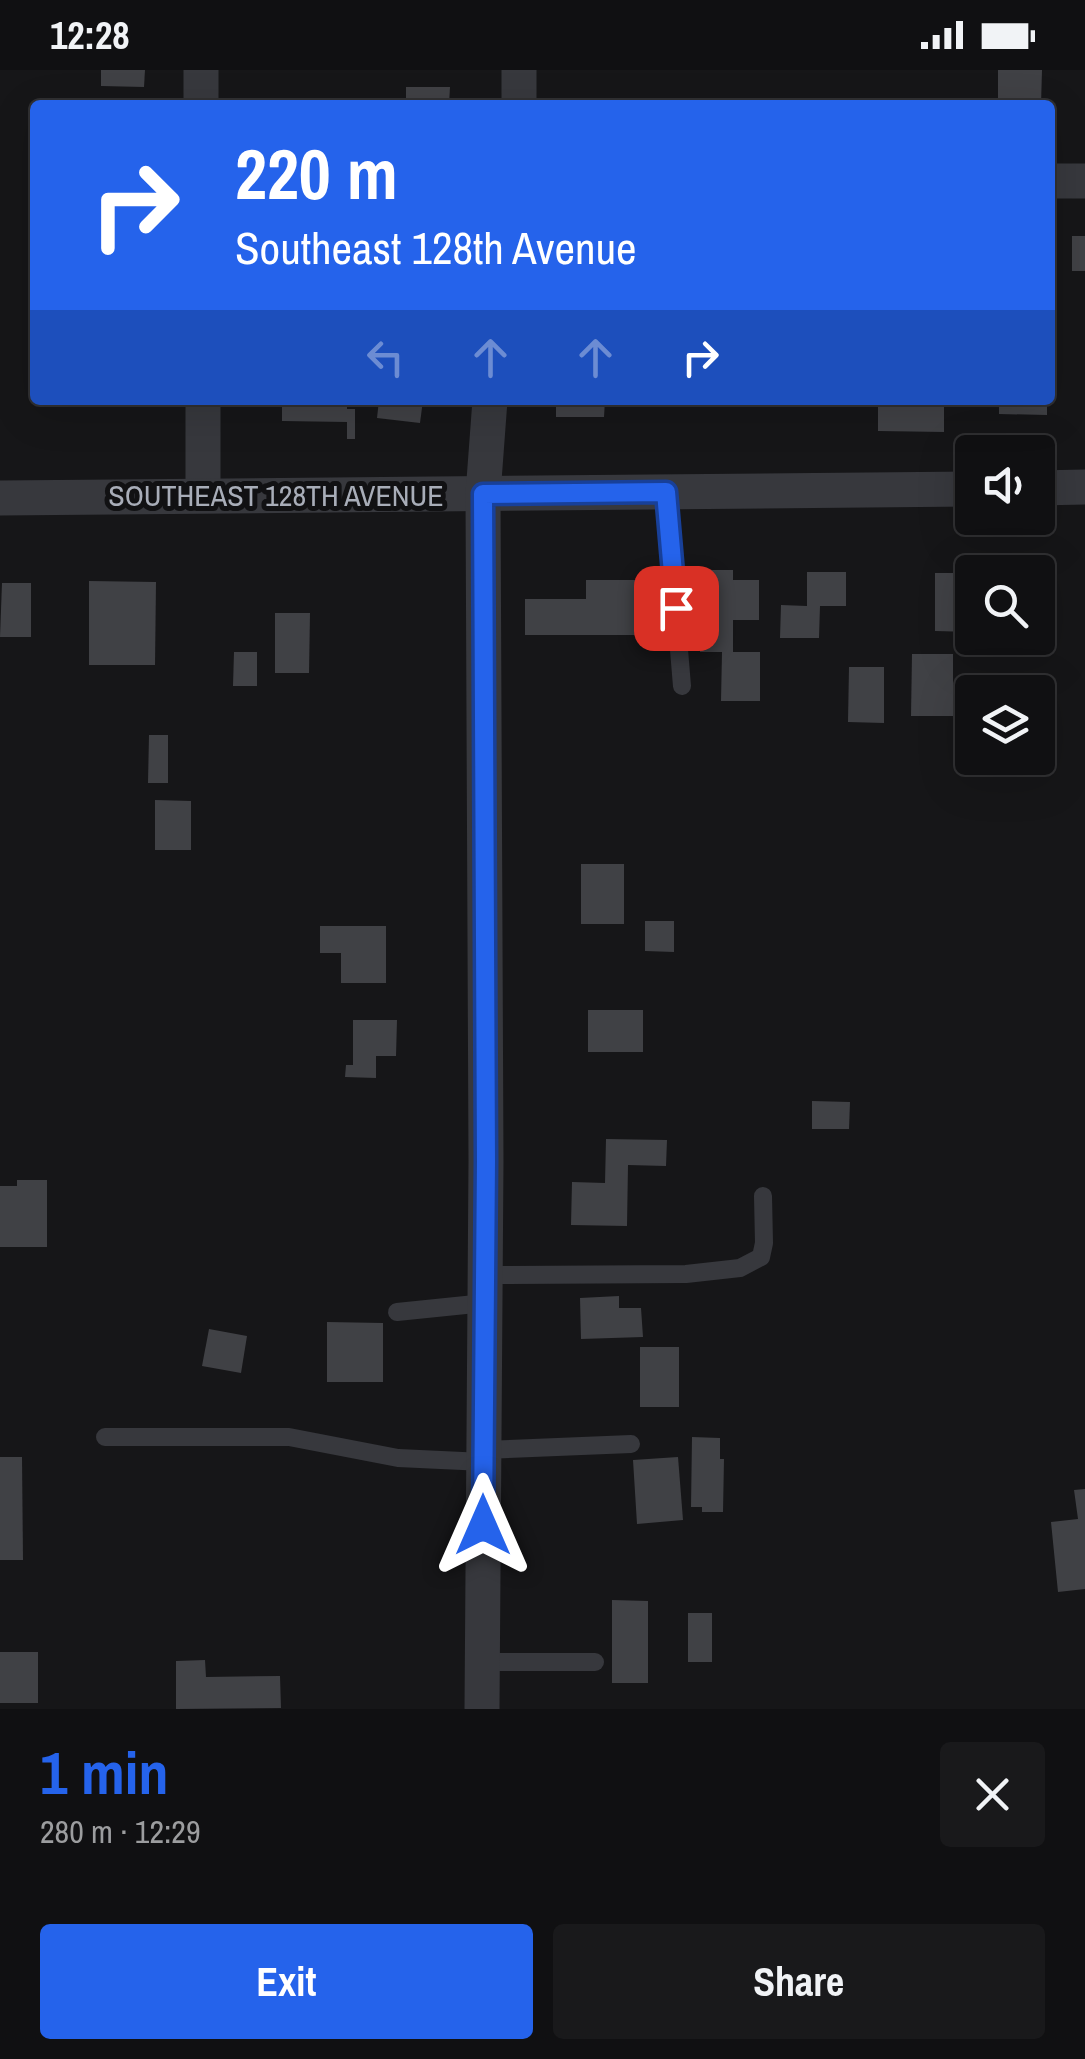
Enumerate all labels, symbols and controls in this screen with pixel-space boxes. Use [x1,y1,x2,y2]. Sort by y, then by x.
text: 12:28 [50,10,130,61]
text: 220 m [235,127,398,221]
icon: right [70,140,200,270]
text: Southeast 128th Avenue [235,217,637,278]
icon: left [358,330,413,385]
icon: ahead [463,330,518,385]
icon: ahead [568,330,623,385]
icon: right [673,330,728,385]
map controls [955,435,1055,775]
button: sound [955,435,1055,535]
street label: SOUTHEAST 128TH AVENUE [108,475,444,515]
button: search [955,555,1055,655]
pin [634,566,719,651]
icon: arrive [649,581,704,636]
button: layers [955,675,1055,775]
position arrow [431,1473,535,1577]
text: 1 min [40,1732,169,1813]
button: close [940,1742,1045,1847]
text: 280 m · 12:29 [40,1810,200,1853]
button: Exit [40,1924,533,2039]
button: Share [553,1924,1045,2039]

